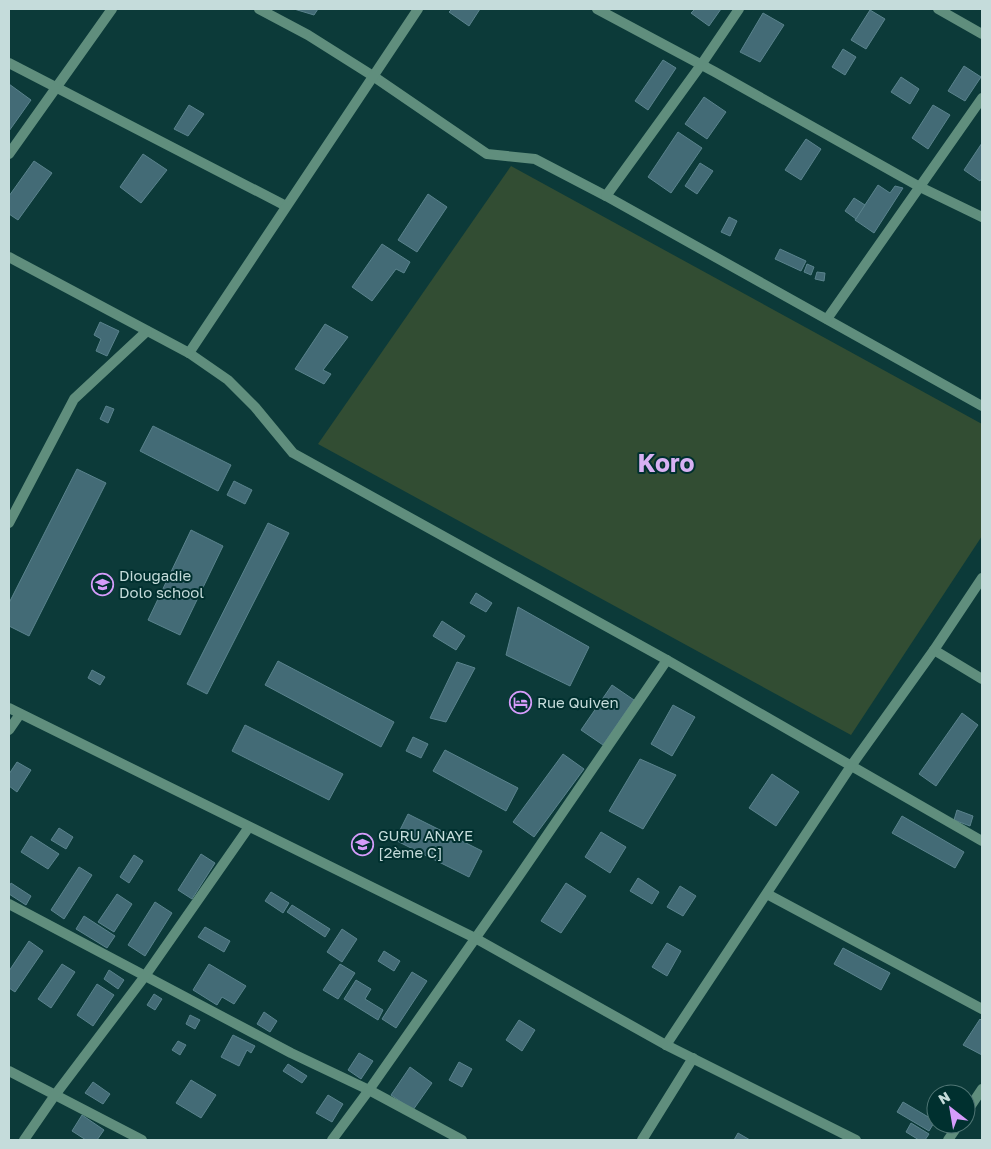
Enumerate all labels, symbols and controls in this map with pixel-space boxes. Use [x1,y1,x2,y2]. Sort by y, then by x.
district label: Koro [637,447,695,478]
place label: Diougadie Dolo school [119,566,204,601]
school or university icon: Diougadie Dolo school [91,572,115,596]
hotel icon: Rue Quiven [509,690,533,714]
place label: Rue Quiven [537,693,619,711]
place label: GURU ANAYE [2ème C] [378,826,473,861]
school or university icon: GURU ANAYE [2ème C] [350,832,374,856]
north arrow [926,1084,976,1134]
text: N [935,1087,953,1107]

